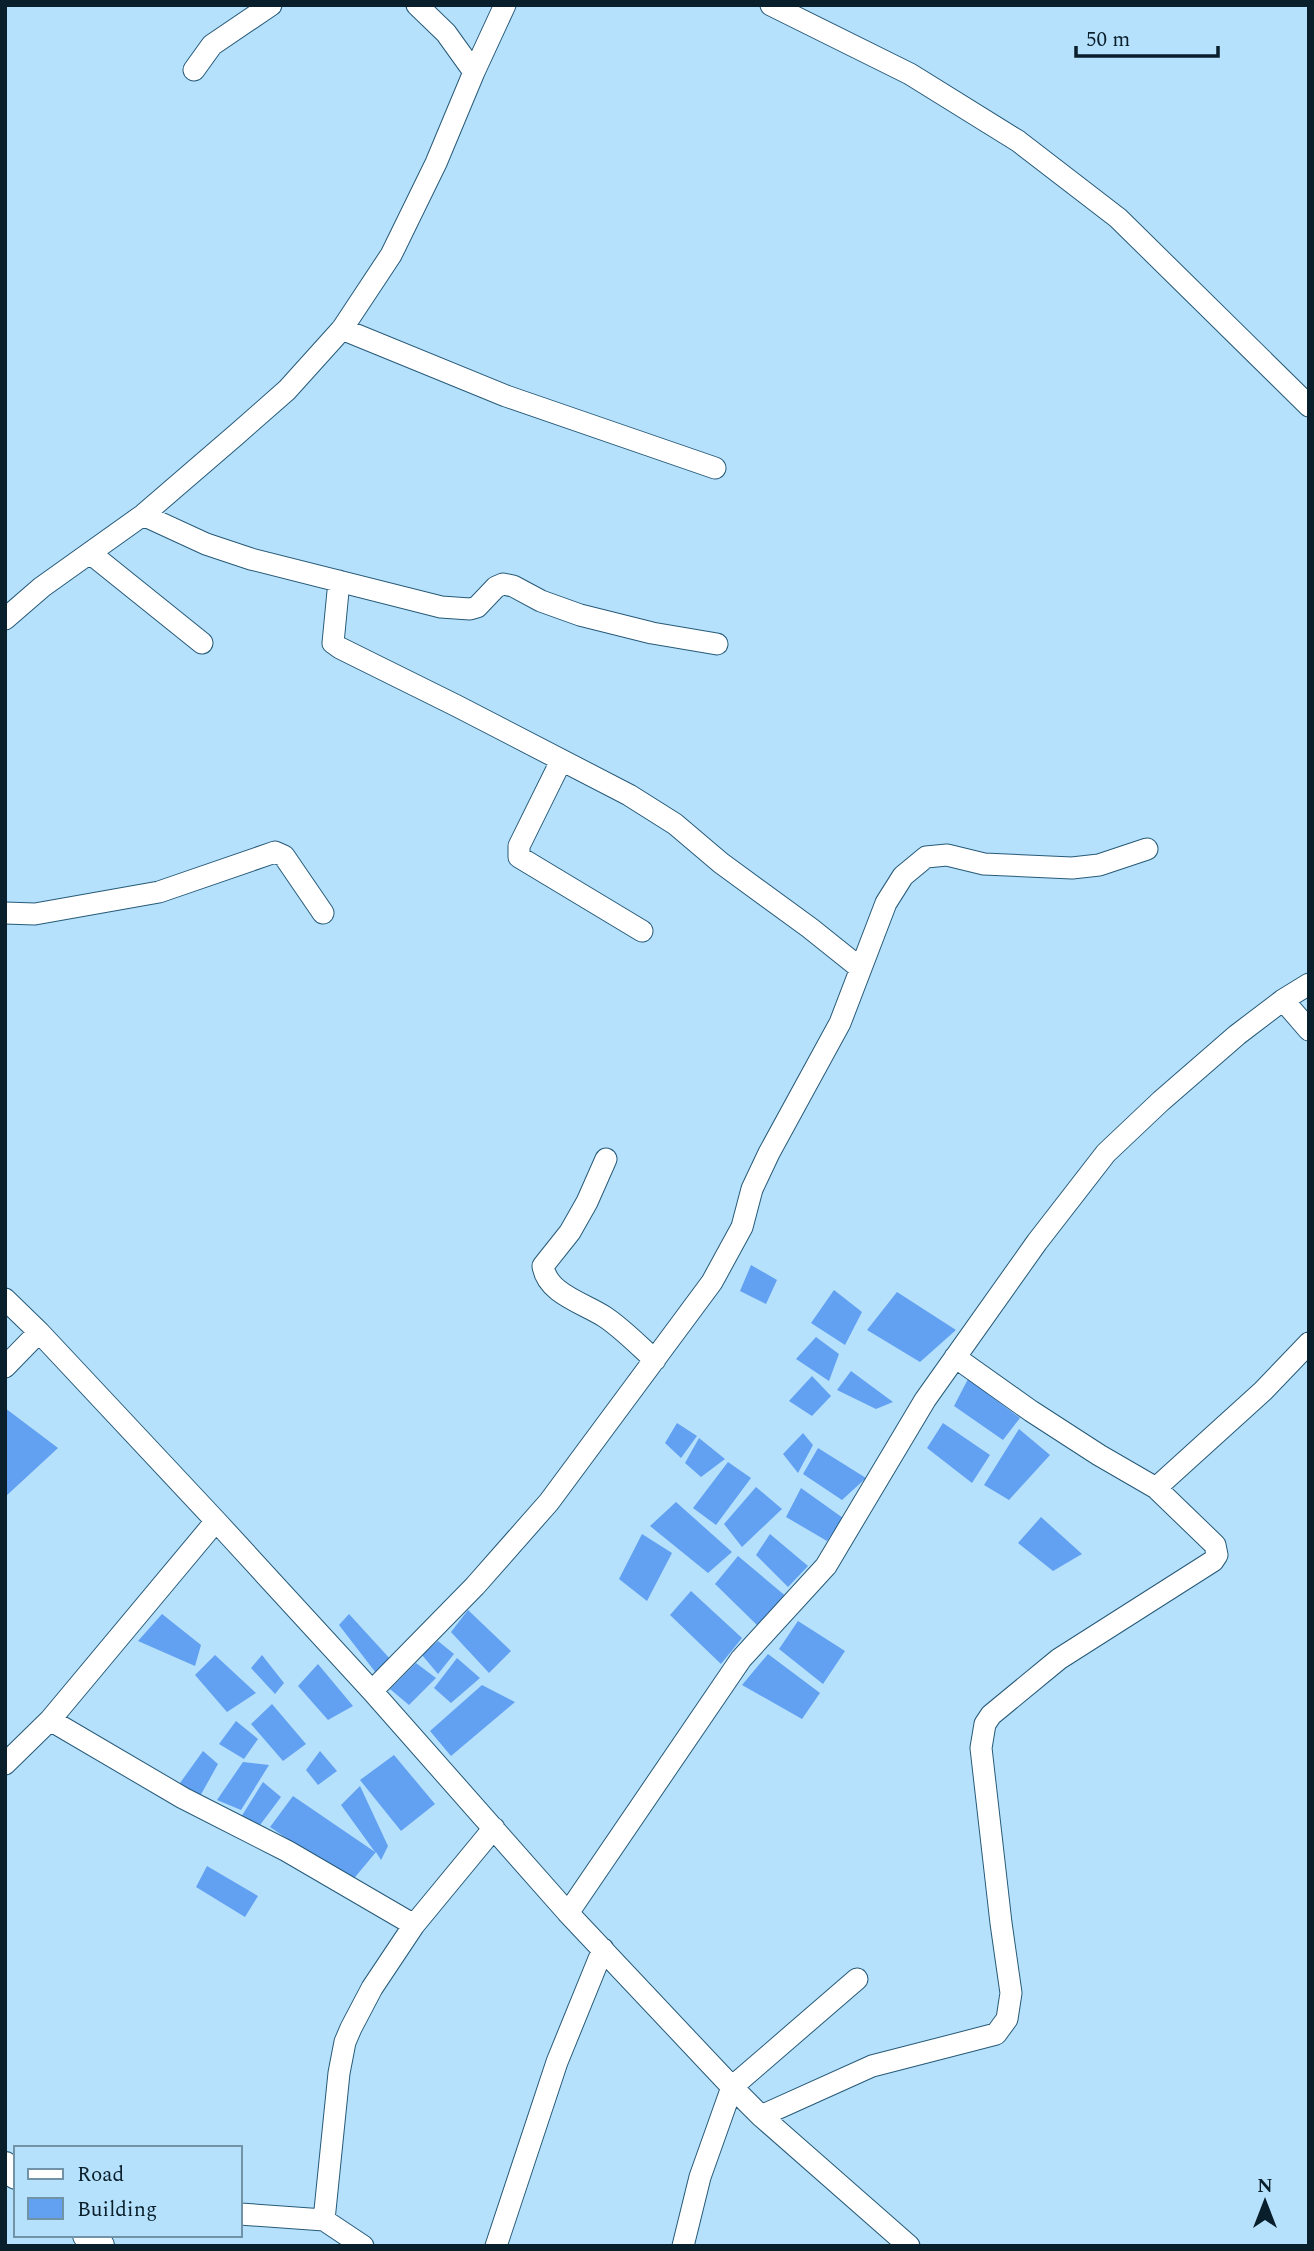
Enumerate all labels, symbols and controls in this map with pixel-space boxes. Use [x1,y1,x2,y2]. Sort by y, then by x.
scale bar [1076,14,1218,58]
text: 50 m [1086,24,1130,56]
legend [14,2146,242,2237]
text: Road [77,2159,124,2191]
north arrow [1230,2167,1300,2237]
text: N [1257,2172,1273,2201]
text: Building [77,2194,157,2226]

